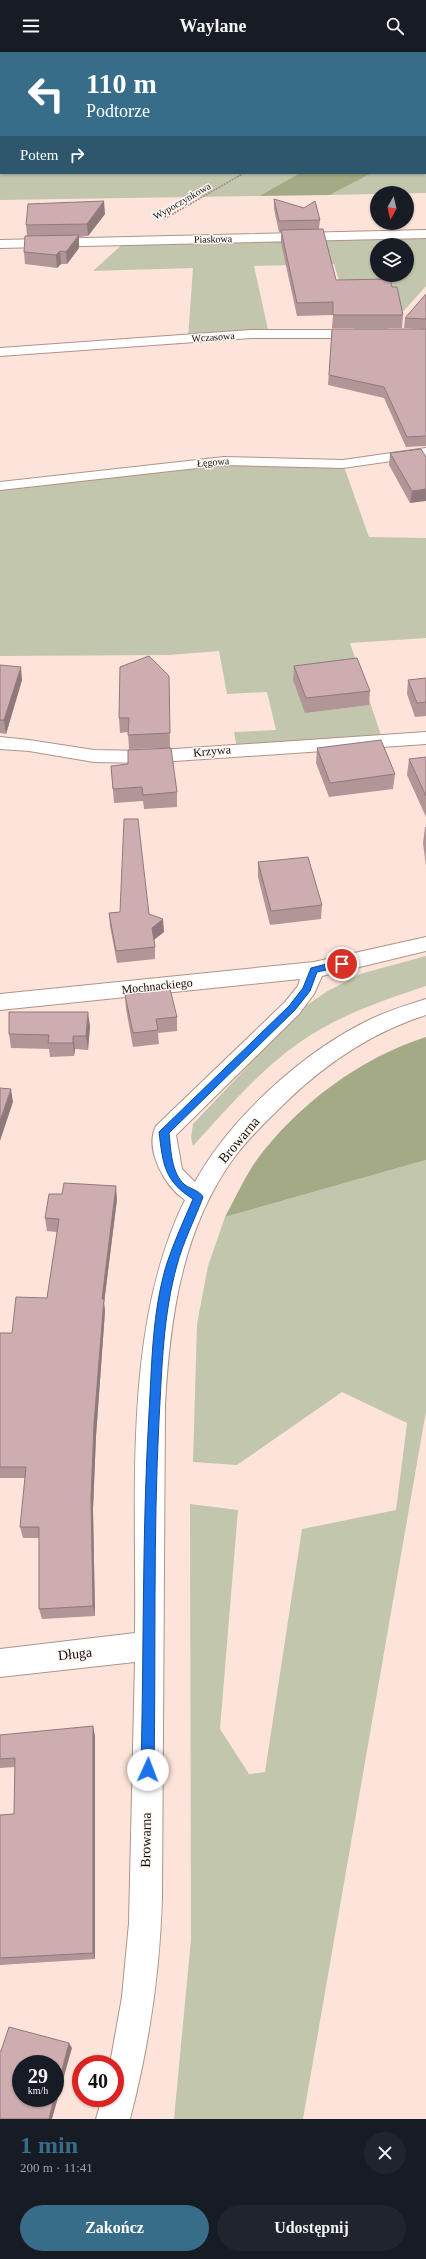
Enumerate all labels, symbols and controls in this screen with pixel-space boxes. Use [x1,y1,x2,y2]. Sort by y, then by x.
icon: menu [20,15,42,37]
icon: search [384,15,406,37]
text: Waylane [179,16,247,36]
icon: left [20,68,72,120]
text: 110 m [86,68,157,99]
text: Podtorze [86,101,150,121]
icon: right [66,144,88,166]
text: Potem [20,147,58,163]
street label: Wypoczynkowa [151,180,213,222]
north arrow [370,186,414,230]
map controls [370,186,414,282]
street label: Piaskowa [194,233,233,245]
button: layers [370,238,414,282]
street label: Wczasowa [191,330,236,344]
street label: Łęgowa [196,455,230,469]
street label: Krzywa [192,742,232,760]
pin [325,947,359,981]
icon: arrive [331,953,353,975]
street label: Mochnackiego [121,975,193,997]
street label: Browarna [216,1113,263,1166]
street label: Długa [57,1645,94,1663]
position arrow [127,1749,169,1791]
street label: Browarna [138,1811,154,1868]
speed limit sign: 40 [72,2055,124,2107]
text: 29 [28,2065,48,2087]
text: km/h [28,2085,48,2096]
text: 1 min [20,2132,78,2158]
button: close [364,2132,406,2174]
text: 200 m · 11:41 [20,2160,93,2175]
button: Zakończ [20,2205,209,2251]
button: Udostępnij [217,2205,406,2251]

